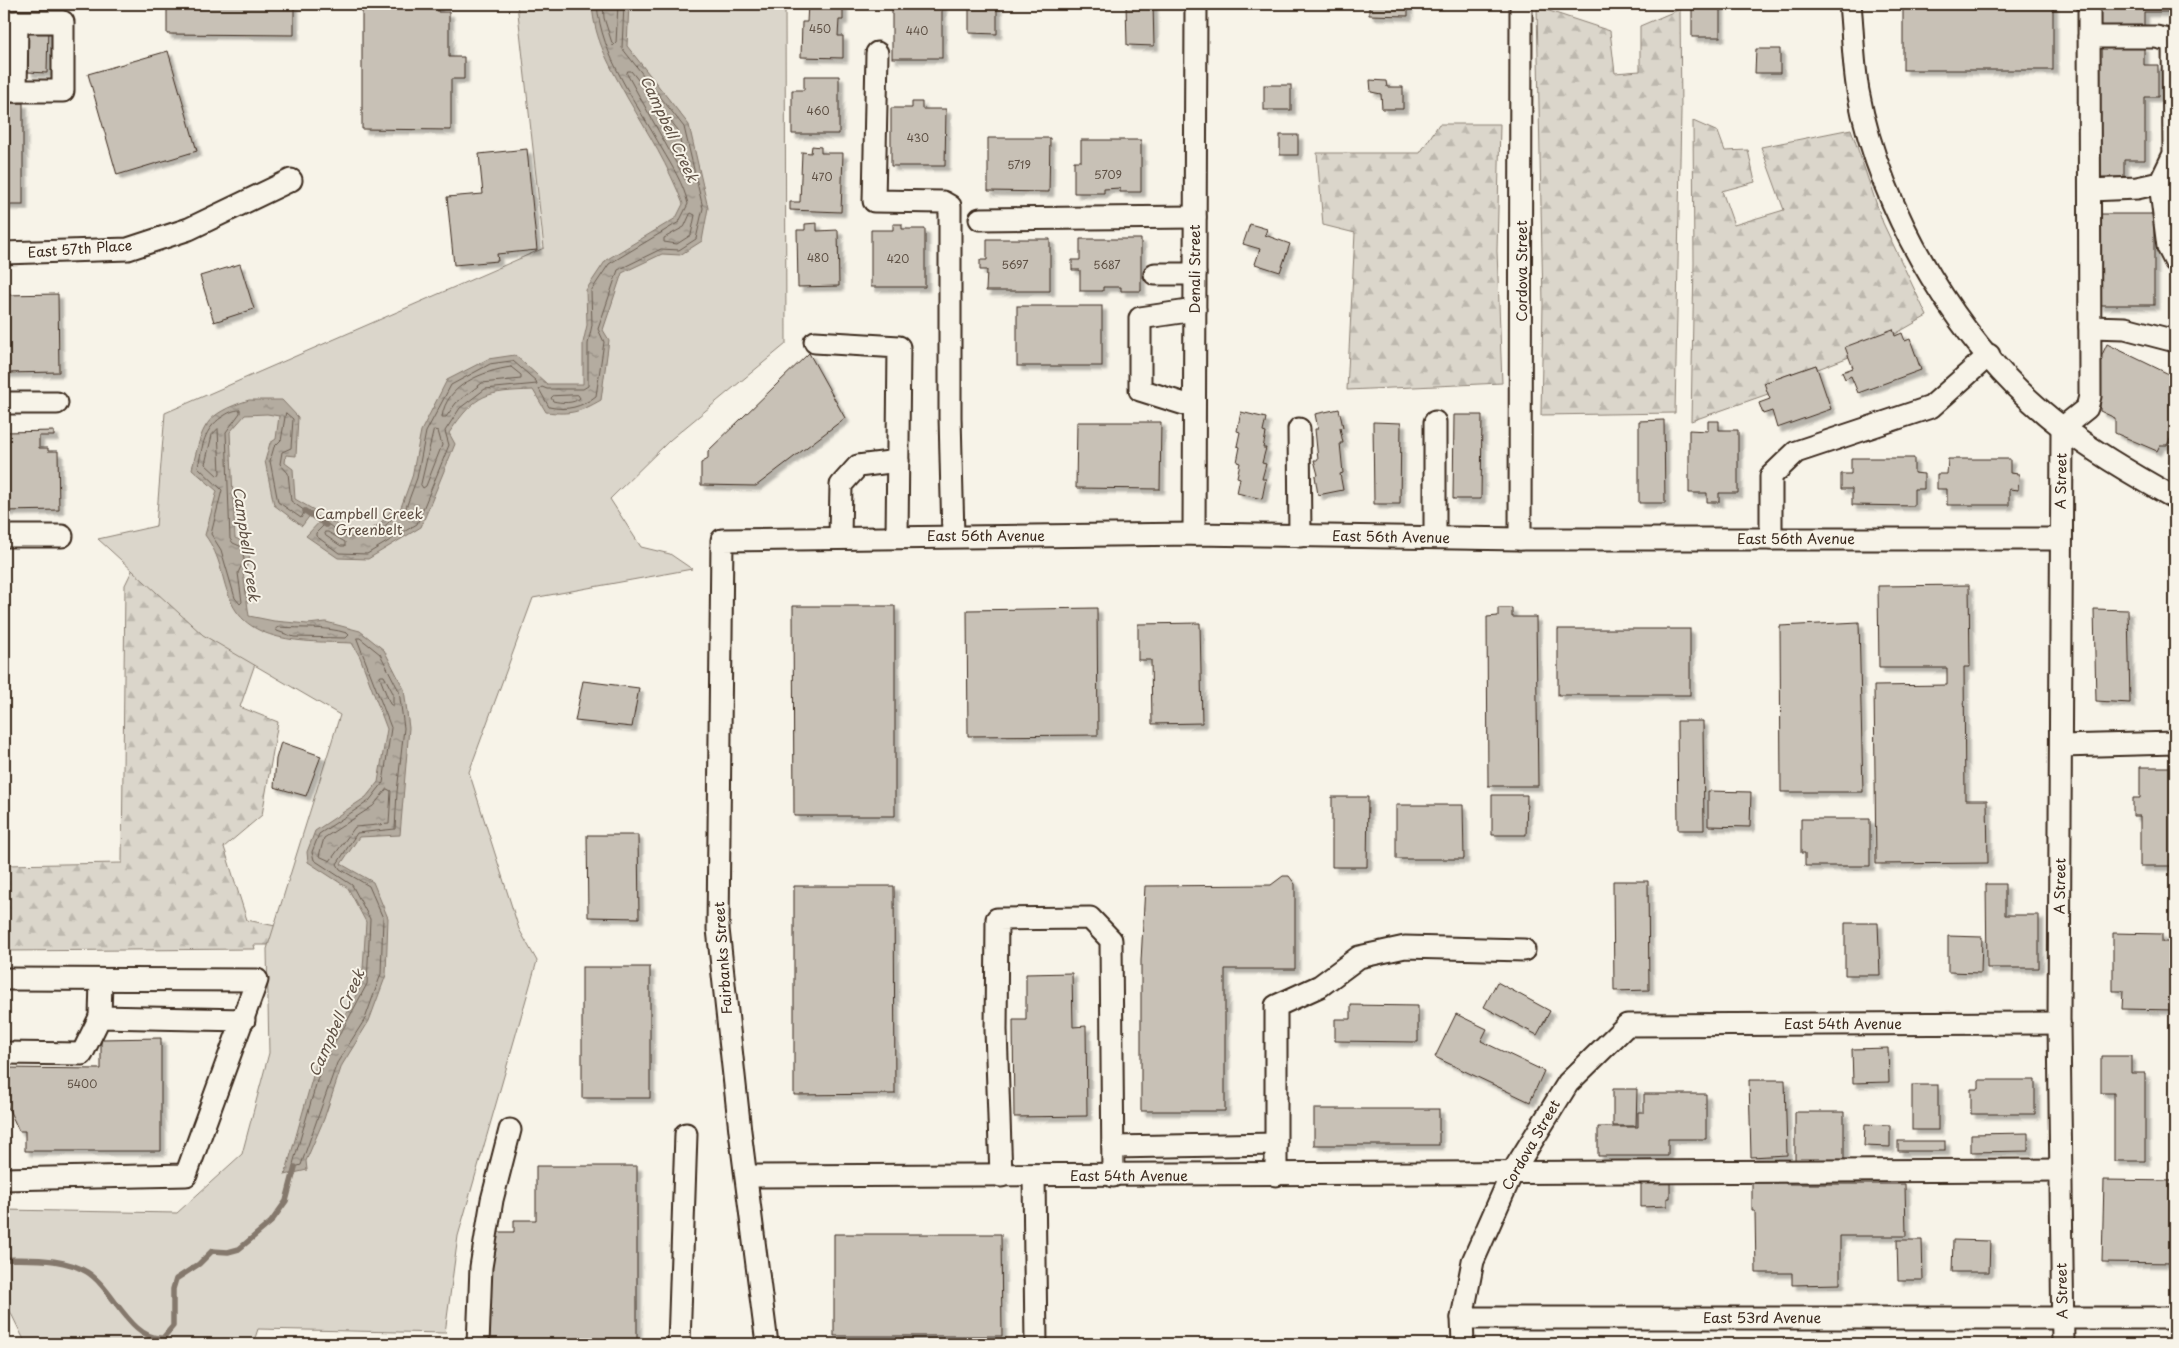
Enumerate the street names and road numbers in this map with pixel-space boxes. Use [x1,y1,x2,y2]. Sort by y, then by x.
street label: Cordova Street [1511,220,1532,322]
street label: Denali Street [1184,224,1205,314]
street label: East 57th Place [27,234,133,263]
street label: A Street [2050,452,2071,509]
street label: East 56th Avenue [927,525,1045,546]
street label: East 56th Avenue [1332,525,1451,548]
street label: East 56th Avenue [1737,528,1855,549]
street label: A Street [2049,857,2070,914]
street label: Fairbanks Street [708,901,737,1015]
street label: East 54th Avenue [1784,1013,1902,1034]
street label: Cordova Street [1496,1095,1565,1194]
street label: East 54th Avenue [1070,1165,1188,1186]
street label: A Street [2051,1262,2072,1319]
street label: East 53rd Avenue [1703,1307,1821,1328]

